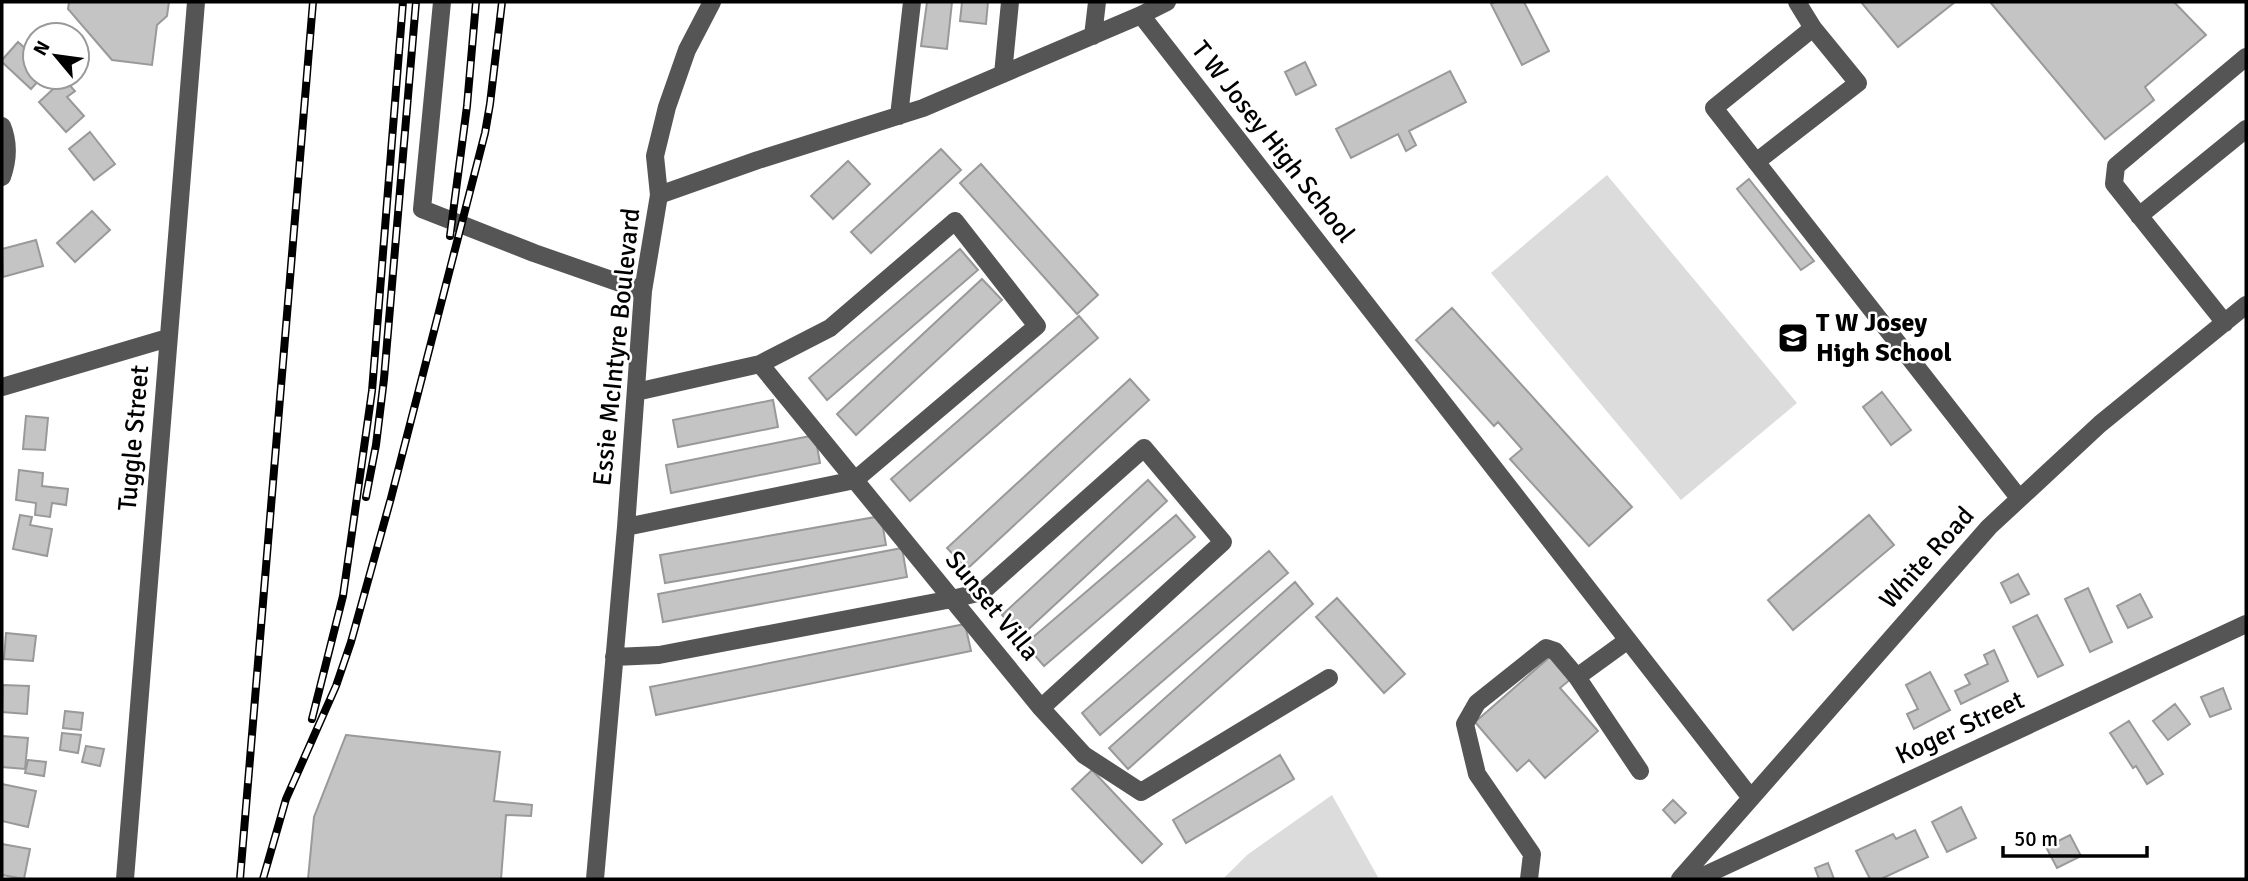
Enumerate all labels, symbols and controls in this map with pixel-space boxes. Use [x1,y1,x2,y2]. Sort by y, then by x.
north arrow [21,21,91,91]
street label: T W Josey High School [1184,35,1362,249]
text: N [28,37,56,60]
street label: Essie McIntyre Boulevard [586,207,648,487]
place label: T W Josey High School [1816,307,1952,369]
school or university icon: T W Josey High School [1776,321,1810,355]
street label: Tuggle Street [112,364,156,512]
street label: White Road [1873,500,1981,616]
street label: Sunset Villa [938,545,1046,667]
street label: Koger Street [1891,684,2029,772]
scale bar [2003,814,2146,858]
text: 50 m [2014,826,2058,852]

